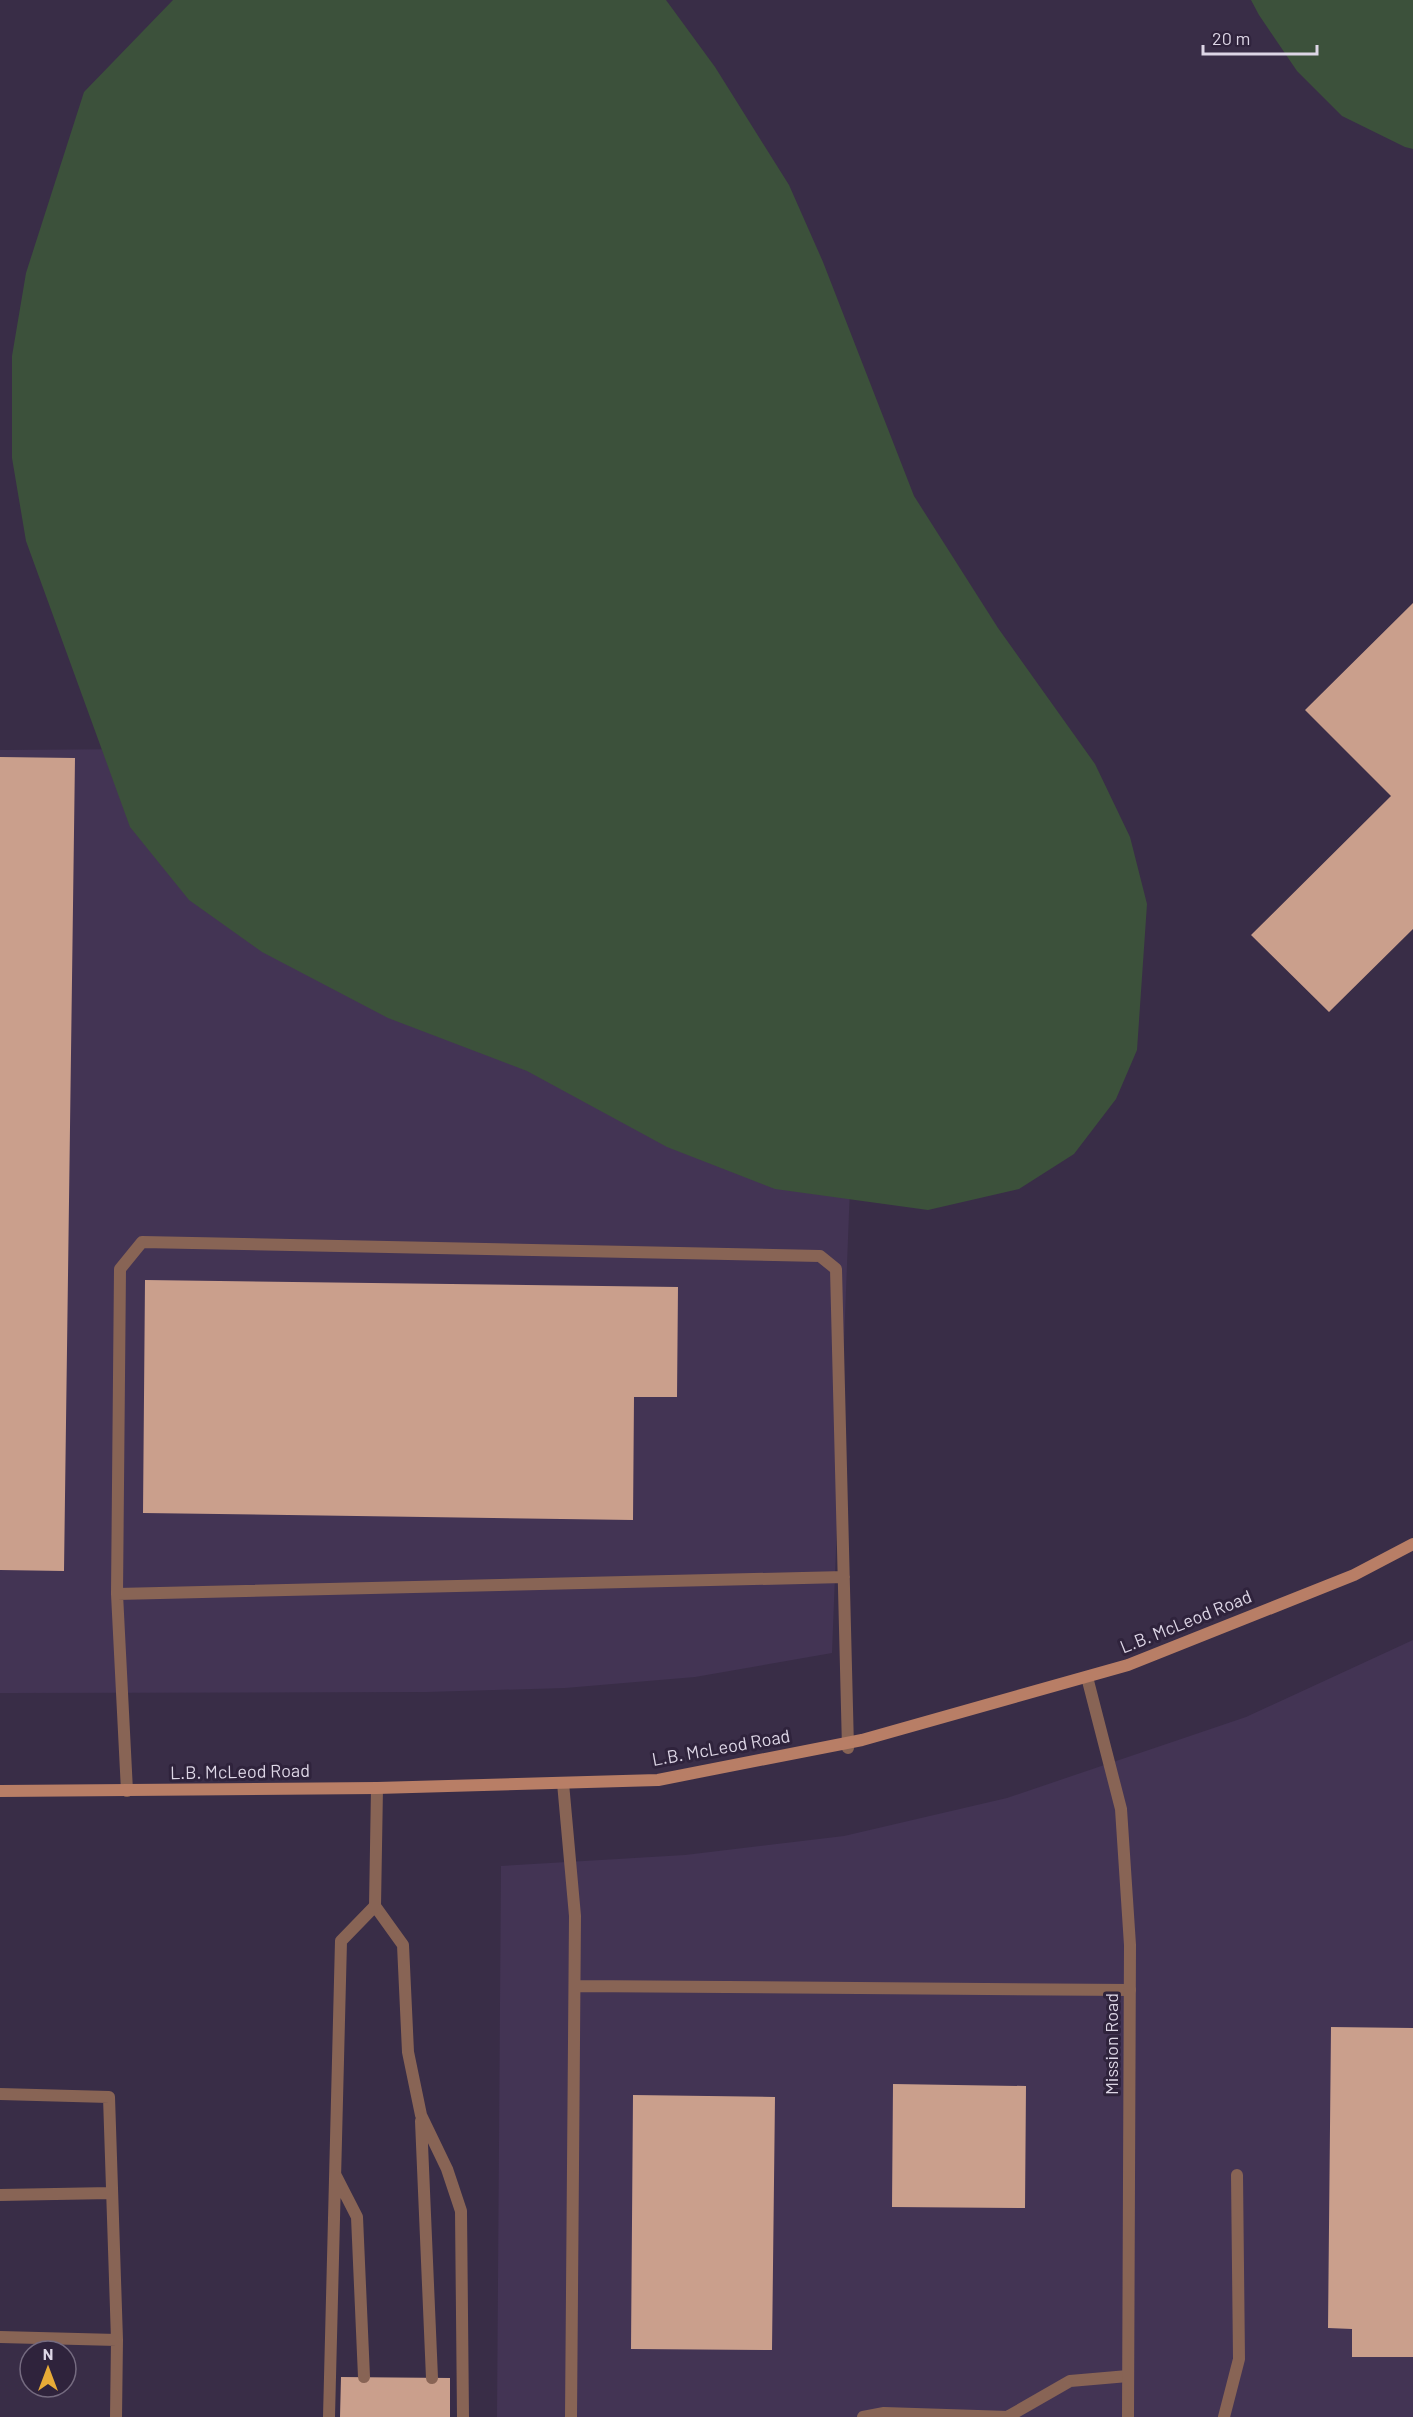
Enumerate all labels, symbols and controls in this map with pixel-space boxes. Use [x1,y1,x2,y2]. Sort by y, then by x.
scale bar [1203,18,1317,56]
text: 20 m [1212,27,1250,49]
street label: L.B. McLeod Road [1117,1585,1255,1657]
street label: L.B. McLeod Road [650,1724,792,1770]
street label: L.B. McLeod Road [170,1759,310,1783]
street label: Mission Road [1100,1993,1122,2095]
north arrow [18,2339,78,2399]
text: N [43,2344,53,2363]

